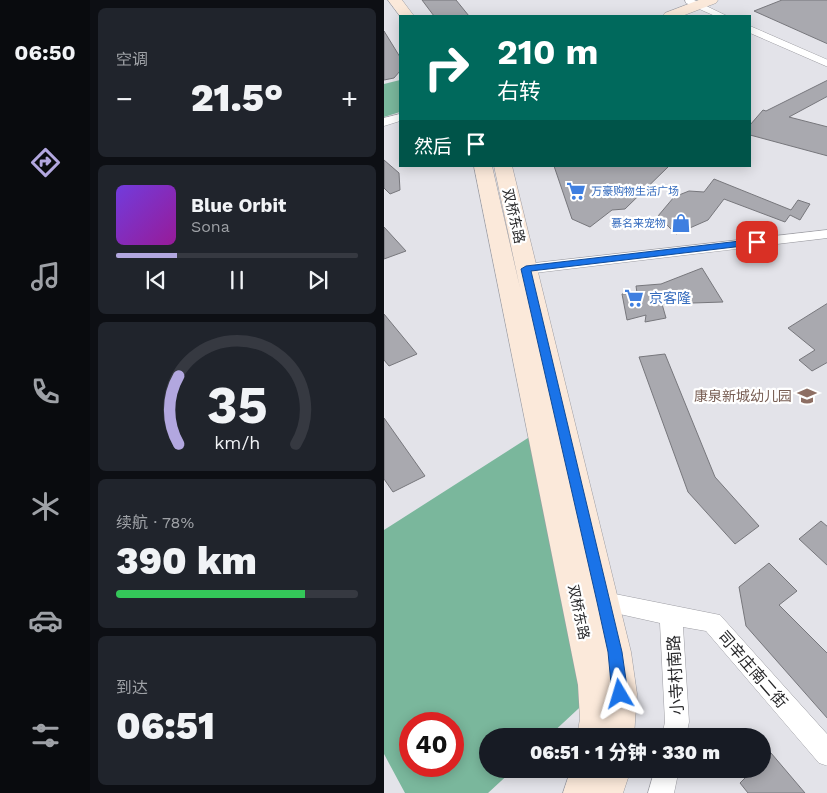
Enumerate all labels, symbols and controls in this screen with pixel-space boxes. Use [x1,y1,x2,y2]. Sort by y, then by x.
text: 210 m [497,31,598,73]
icon: right [414,35,479,100]
text: 06:50 [14,40,76,65]
text: 空调 [116,50,148,69]
text: 21.5° [191,76,283,120]
text: 右转 [497,79,541,104]
text: − [116,82,133,115]
text: + [341,82,358,115]
icon: arrive [462,130,490,158]
text: 然后 [414,135,452,158]
icon: directions [28,145,63,180]
supermarket icon: 万豪购物生活广场 [565,180,587,202]
place label: 万豪购物生活广场 [591,185,679,198]
street label: 双桥东路 [500,187,528,245]
text: Blue Orbit [191,194,286,217]
shop icon: 慕名来宠物 [670,212,692,234]
text: Sona [191,217,230,236]
place label: 慕名来宠物 [611,217,666,230]
pin [736,221,778,263]
icon: arrive [743,228,771,256]
icon: music [28,259,63,294]
icon: previous [142,266,170,294]
icon: pause [223,266,251,294]
icon: next [304,266,332,294]
supermarket icon: 京客隆 [623,287,645,309]
place label: 京客隆 [649,290,691,306]
icon: phone [28,374,63,409]
text: 35 [206,375,268,436]
school or university icon: 康泉新城幼儿园 [796,385,818,407]
place label: 康泉新城幼儿园 [694,388,792,404]
text: km/h [214,432,260,453]
icon: climate [28,489,63,524]
text: 续航 · 78% [116,513,194,532]
text: 390 km [116,539,257,583]
street label: 双桥东路 [565,583,593,641]
icon: car [28,603,63,638]
street label: 司辛庄南二街 [714,627,791,712]
street label: 小寺村南路 [664,635,687,715]
position arrow [593,667,645,719]
text: 到达 [116,678,148,697]
text: 06:51 [116,704,215,748]
speed limit sign: 40 [399,712,464,777]
icon: filters [28,718,63,753]
text: 06:51 · 1 分钟 · 330 m [530,741,720,764]

